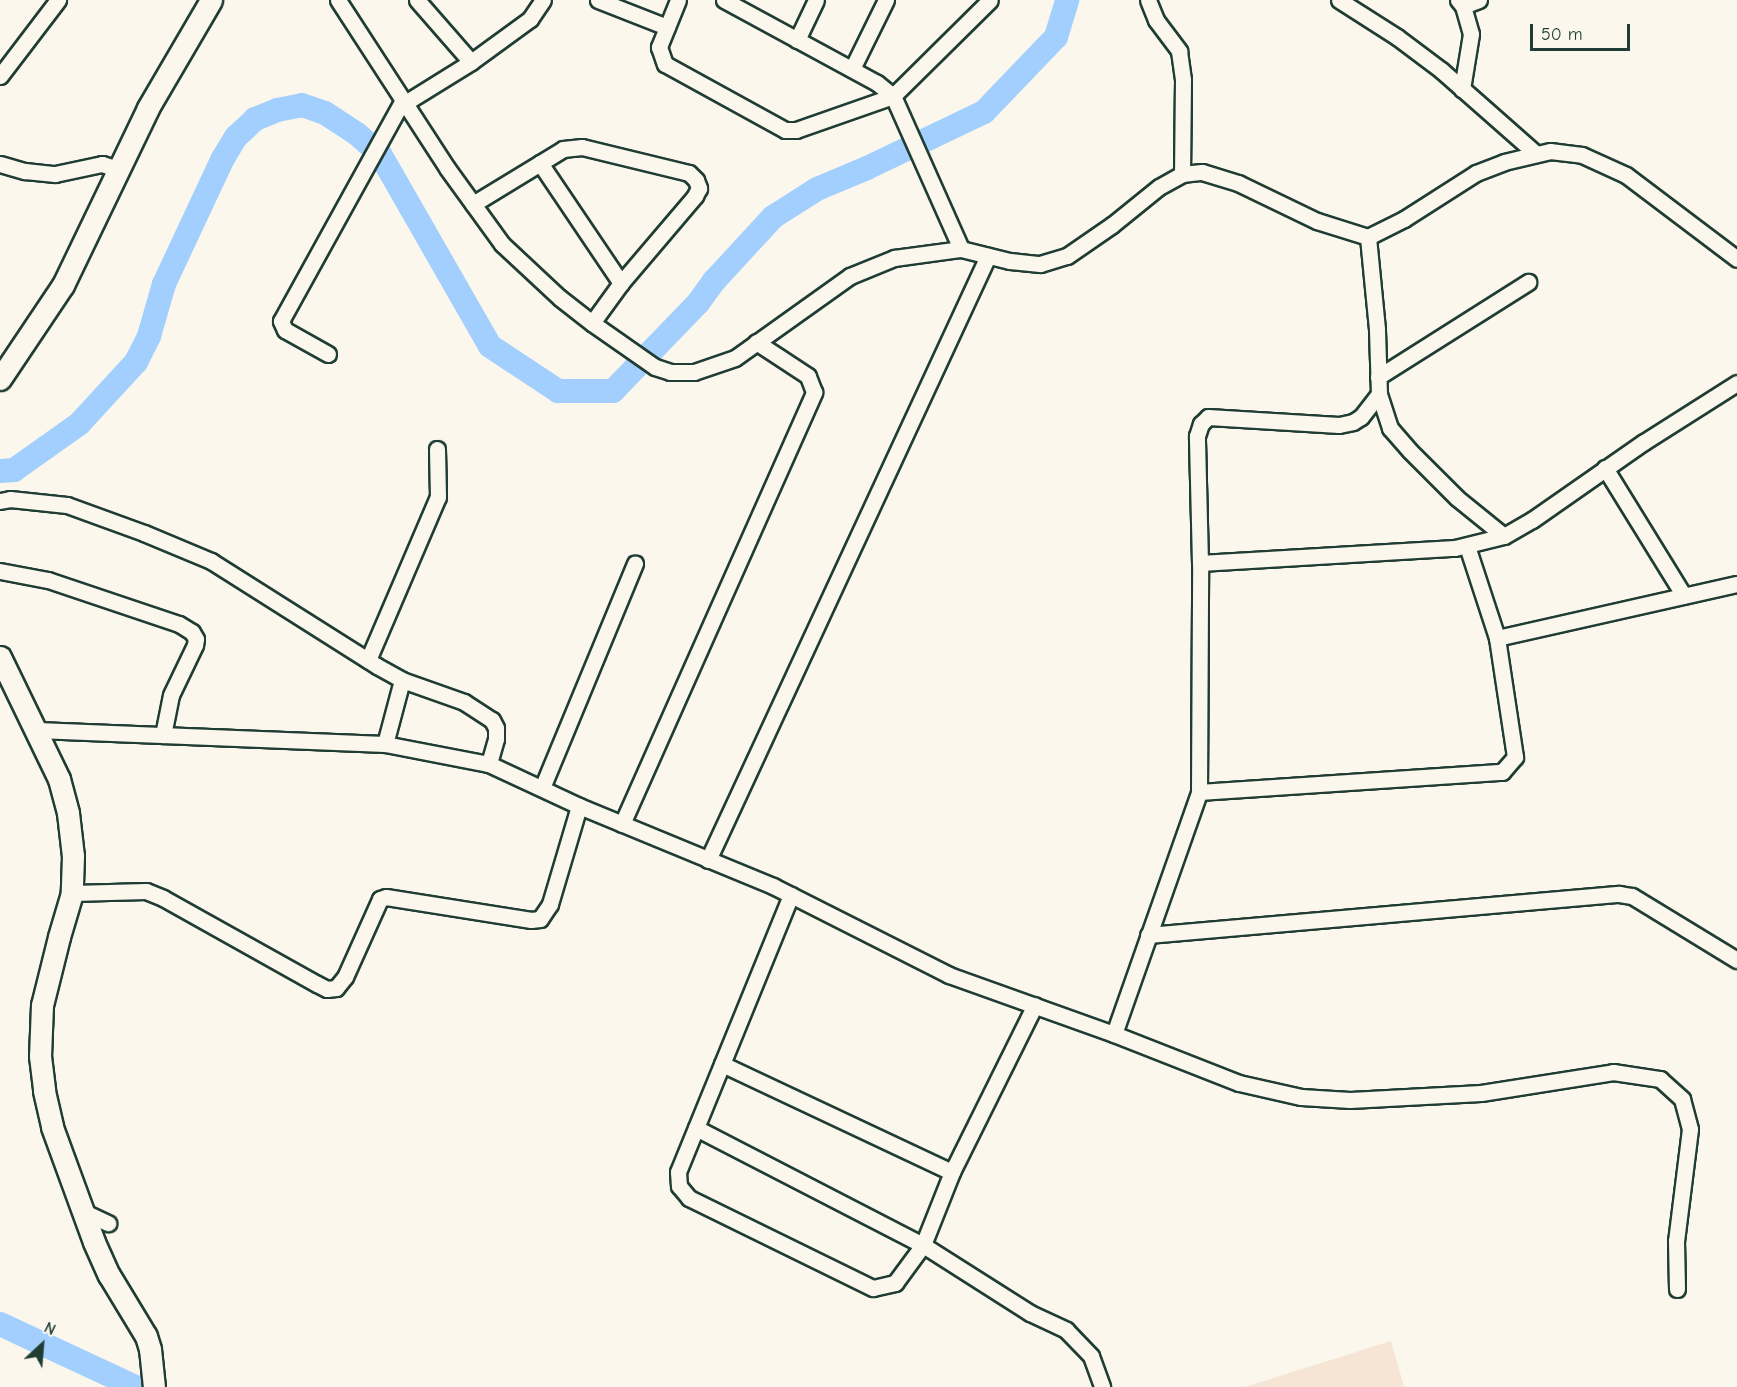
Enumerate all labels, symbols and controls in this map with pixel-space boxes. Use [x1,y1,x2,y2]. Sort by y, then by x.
scale bar [1533,12,1634,50]
text: 50 m [1541,24,1583,45]
north arrow [12,1315,72,1375]
text: N [41,1318,59,1339]

